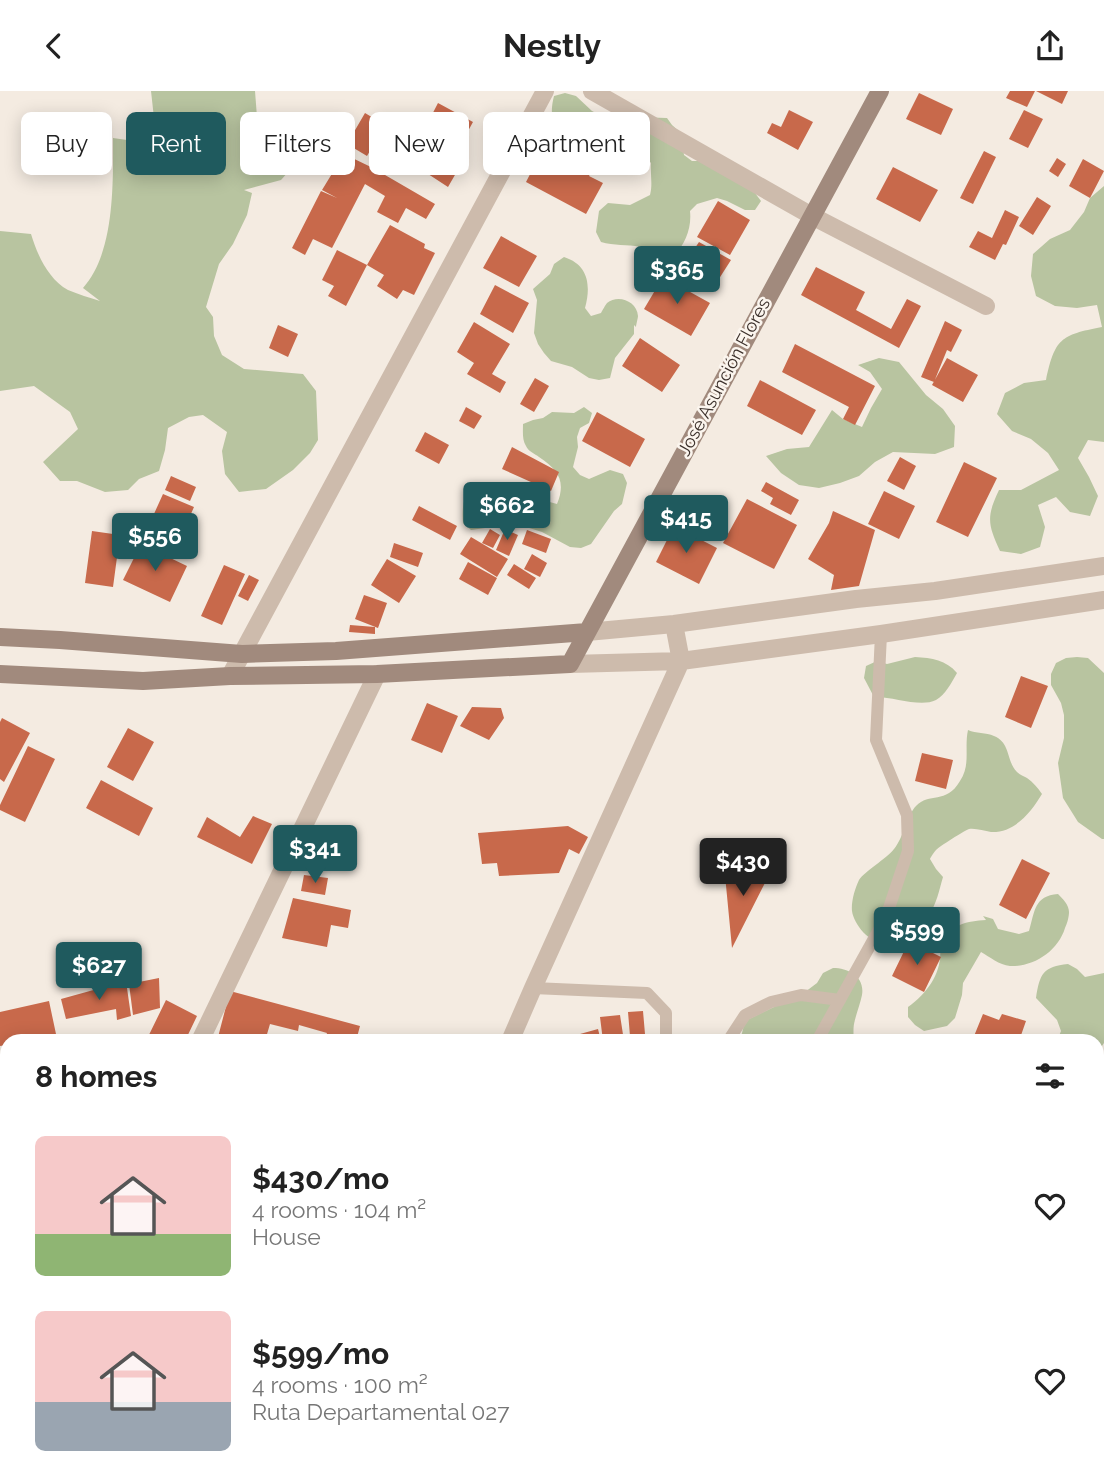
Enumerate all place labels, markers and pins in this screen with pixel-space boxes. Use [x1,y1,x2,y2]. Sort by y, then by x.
pin: $365 [636,247,718,306]
pin: $662 [466,483,548,542]
pin: $415 [645,496,727,555]
pin: $556 [114,513,196,573]
pin: $341 [274,825,356,885]
pin: $430 [702,839,784,898]
pin: $599 [876,907,958,967]
pin: $627 [58,943,140,1002]

